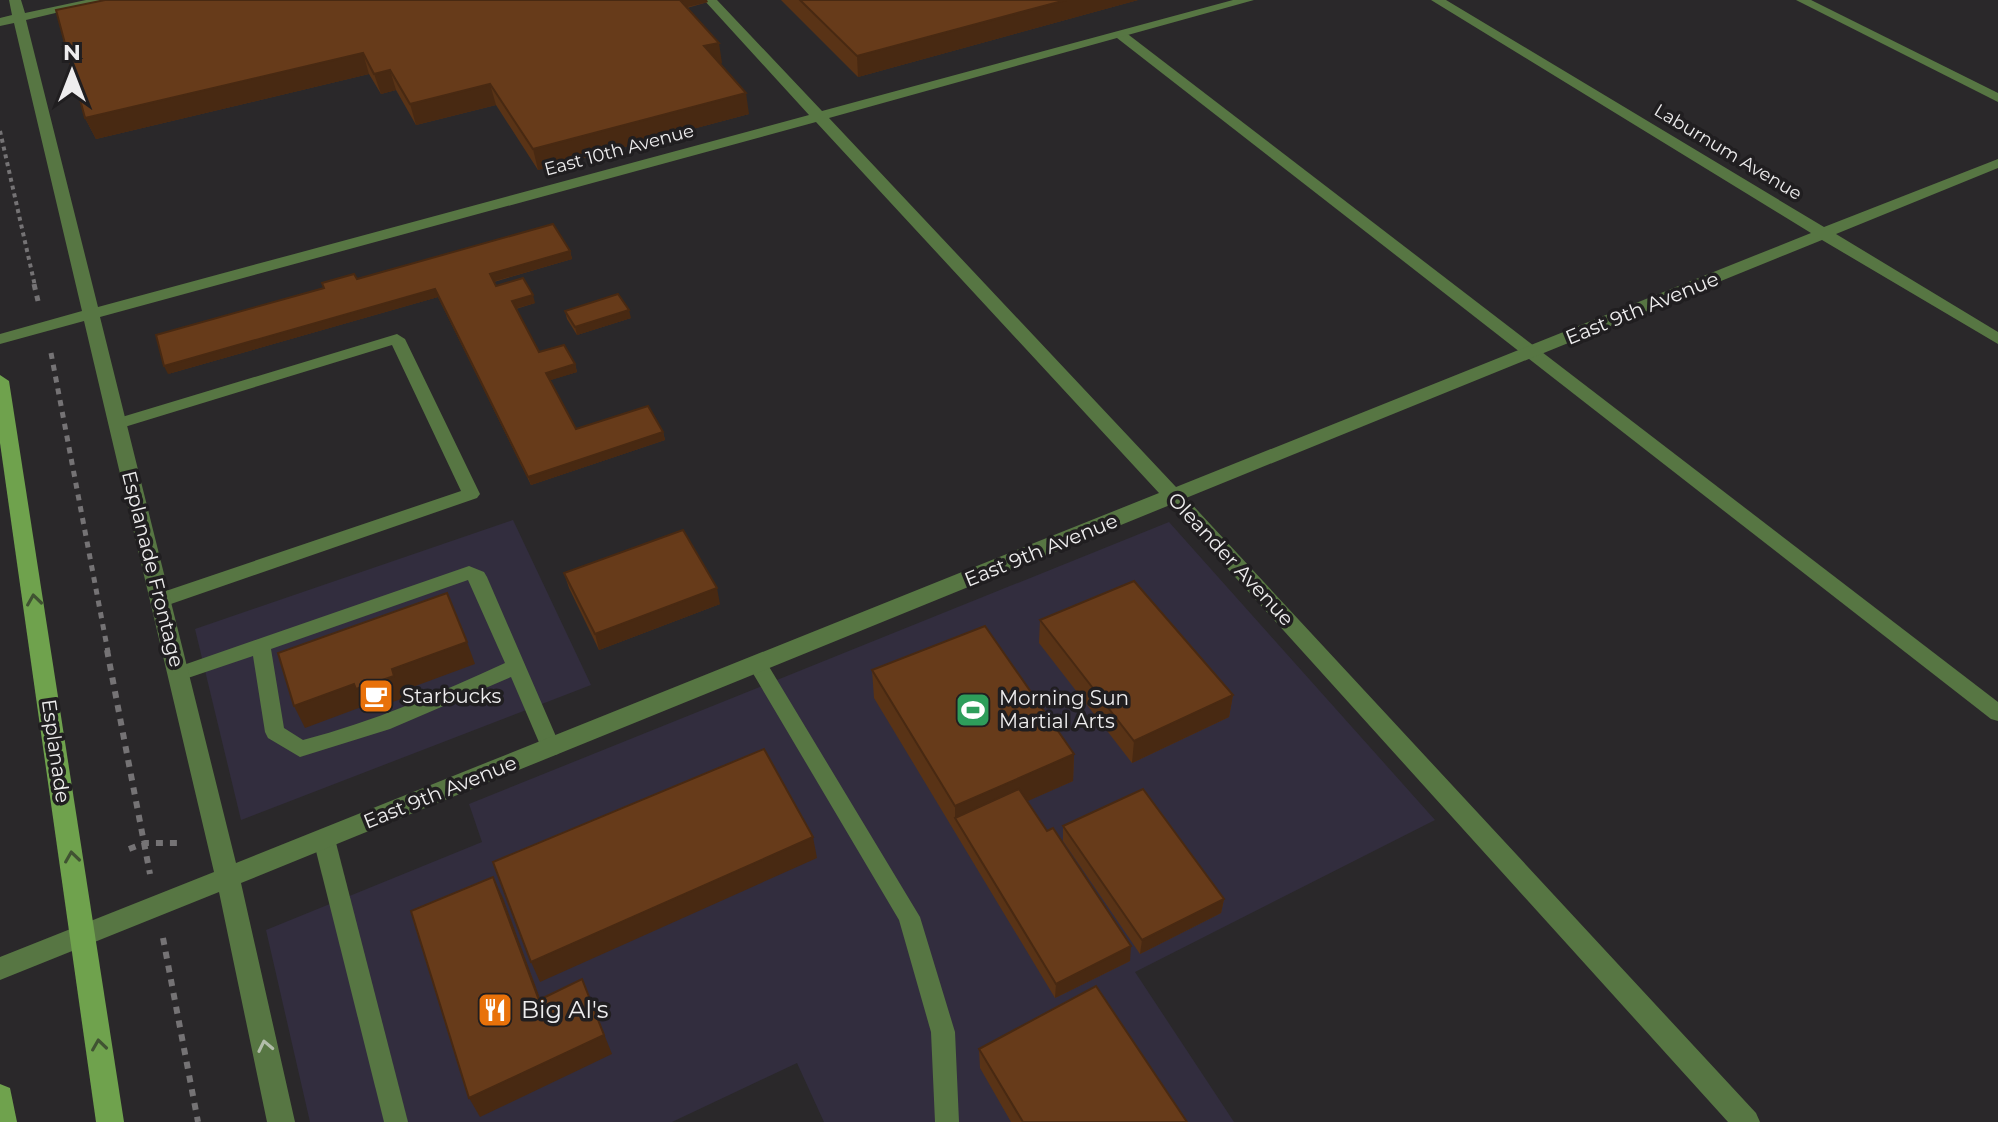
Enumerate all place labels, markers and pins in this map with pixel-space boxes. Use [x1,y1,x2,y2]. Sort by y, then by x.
cafe icon: Starbucks [357,677,395,715]
place label: Starbucks [402,684,501,708]
place label: Morning Sun Martial Arts [999,686,1129,733]
sports icon: Morning Sun Martial Arts [954,691,992,729]
restaurant icon: Big Al's [476,991,514,1029]
place label: Big Al's [521,995,609,1024]

